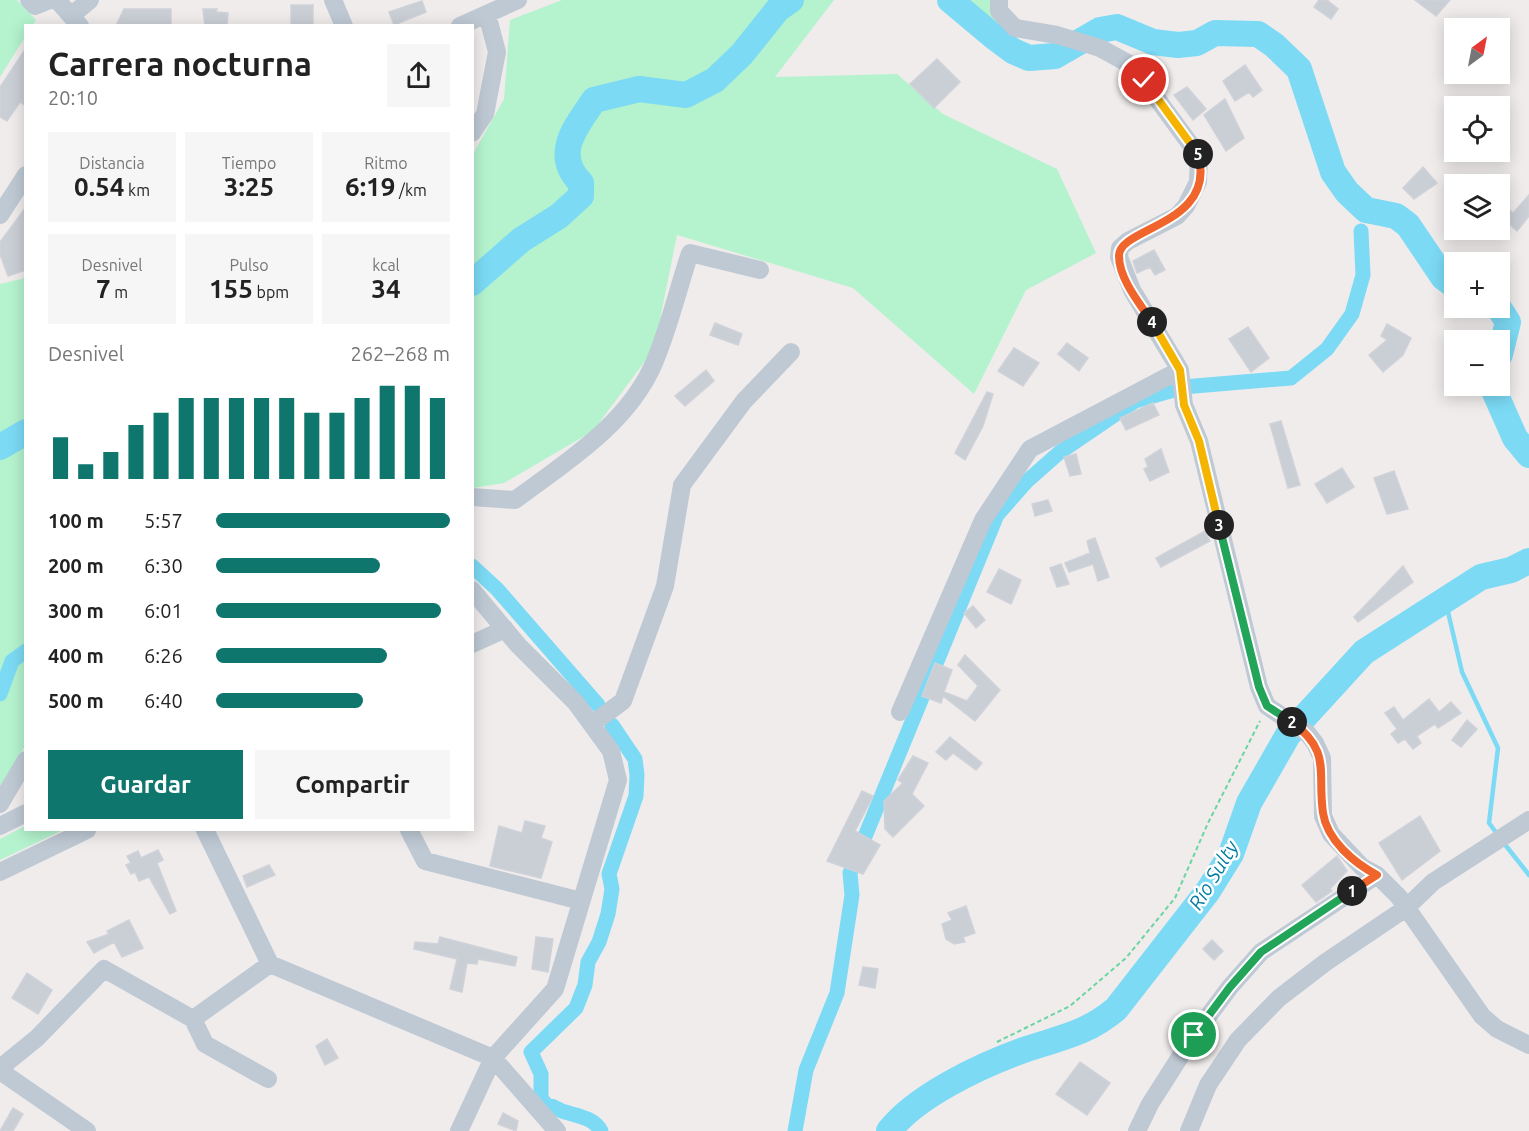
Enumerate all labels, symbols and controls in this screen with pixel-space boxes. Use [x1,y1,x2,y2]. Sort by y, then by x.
north arrow [1444,18,1510,84]
map controls [1444,18,1510,396]
button: share [387,44,450,107]
text: Carrera nocturna [48,45,312,82]
pin [1118,54,1169,105]
icon: check [1127,63,1160,96]
text: 20:10 [48,86,98,109]
button: locate [1444,96,1510,162]
pin: 5 [1183,139,1213,169]
text: 5 [1193,145,1203,163]
text: Distancia [79,154,145,172]
text: Tiempo [222,154,276,172]
text: Ritmo [364,154,408,172]
text: 0.54 [74,172,124,201]
text: 3:25 [224,172,274,201]
text: 6:19 [345,172,395,201]
button: layers [1444,174,1510,240]
text: km [124,181,150,199]
text: /km [395,181,427,199]
button: + [1444,252,1510,318]
text: Desnivel [82,256,142,274]
text: Pulso [229,256,269,274]
text: kcal [372,256,400,274]
text: 7 [96,274,111,303]
text: 155 [209,274,253,303]
text: 34 [371,274,401,303]
text: m [111,283,128,301]
text: bpm [253,283,289,301]
pin: 4 [1137,307,1167,337]
text: 4 [1147,313,1157,331]
button: − [1444,330,1510,396]
text: Desnivel [48,342,124,365]
text: 262–268 m [351,342,450,365]
text: 100 m [48,509,104,532]
text: 5:57 [144,509,183,532]
pin: 3 [1204,510,1234,540]
text: 3 [1214,516,1224,534]
text: 200 m [48,554,104,577]
text: 6:30 [144,554,183,577]
text: 300 m [48,599,104,622]
text: 6:01 [144,599,183,622]
text: 400 m [48,644,104,667]
text: 6:26 [144,644,183,667]
text: 500 m [48,689,104,712]
text: 6:40 [144,689,183,712]
pin: 2 [1277,707,1307,737]
text: 2 [1287,713,1297,731]
button: Guardar [48,750,243,819]
button: Compartir [255,750,450,819]
water label: Río Sulty [1183,836,1243,914]
pin: 1 [1337,876,1367,906]
text: 1 [1347,882,1357,900]
pin [1168,1009,1219,1060]
icon: arrive [1177,1018,1210,1051]

